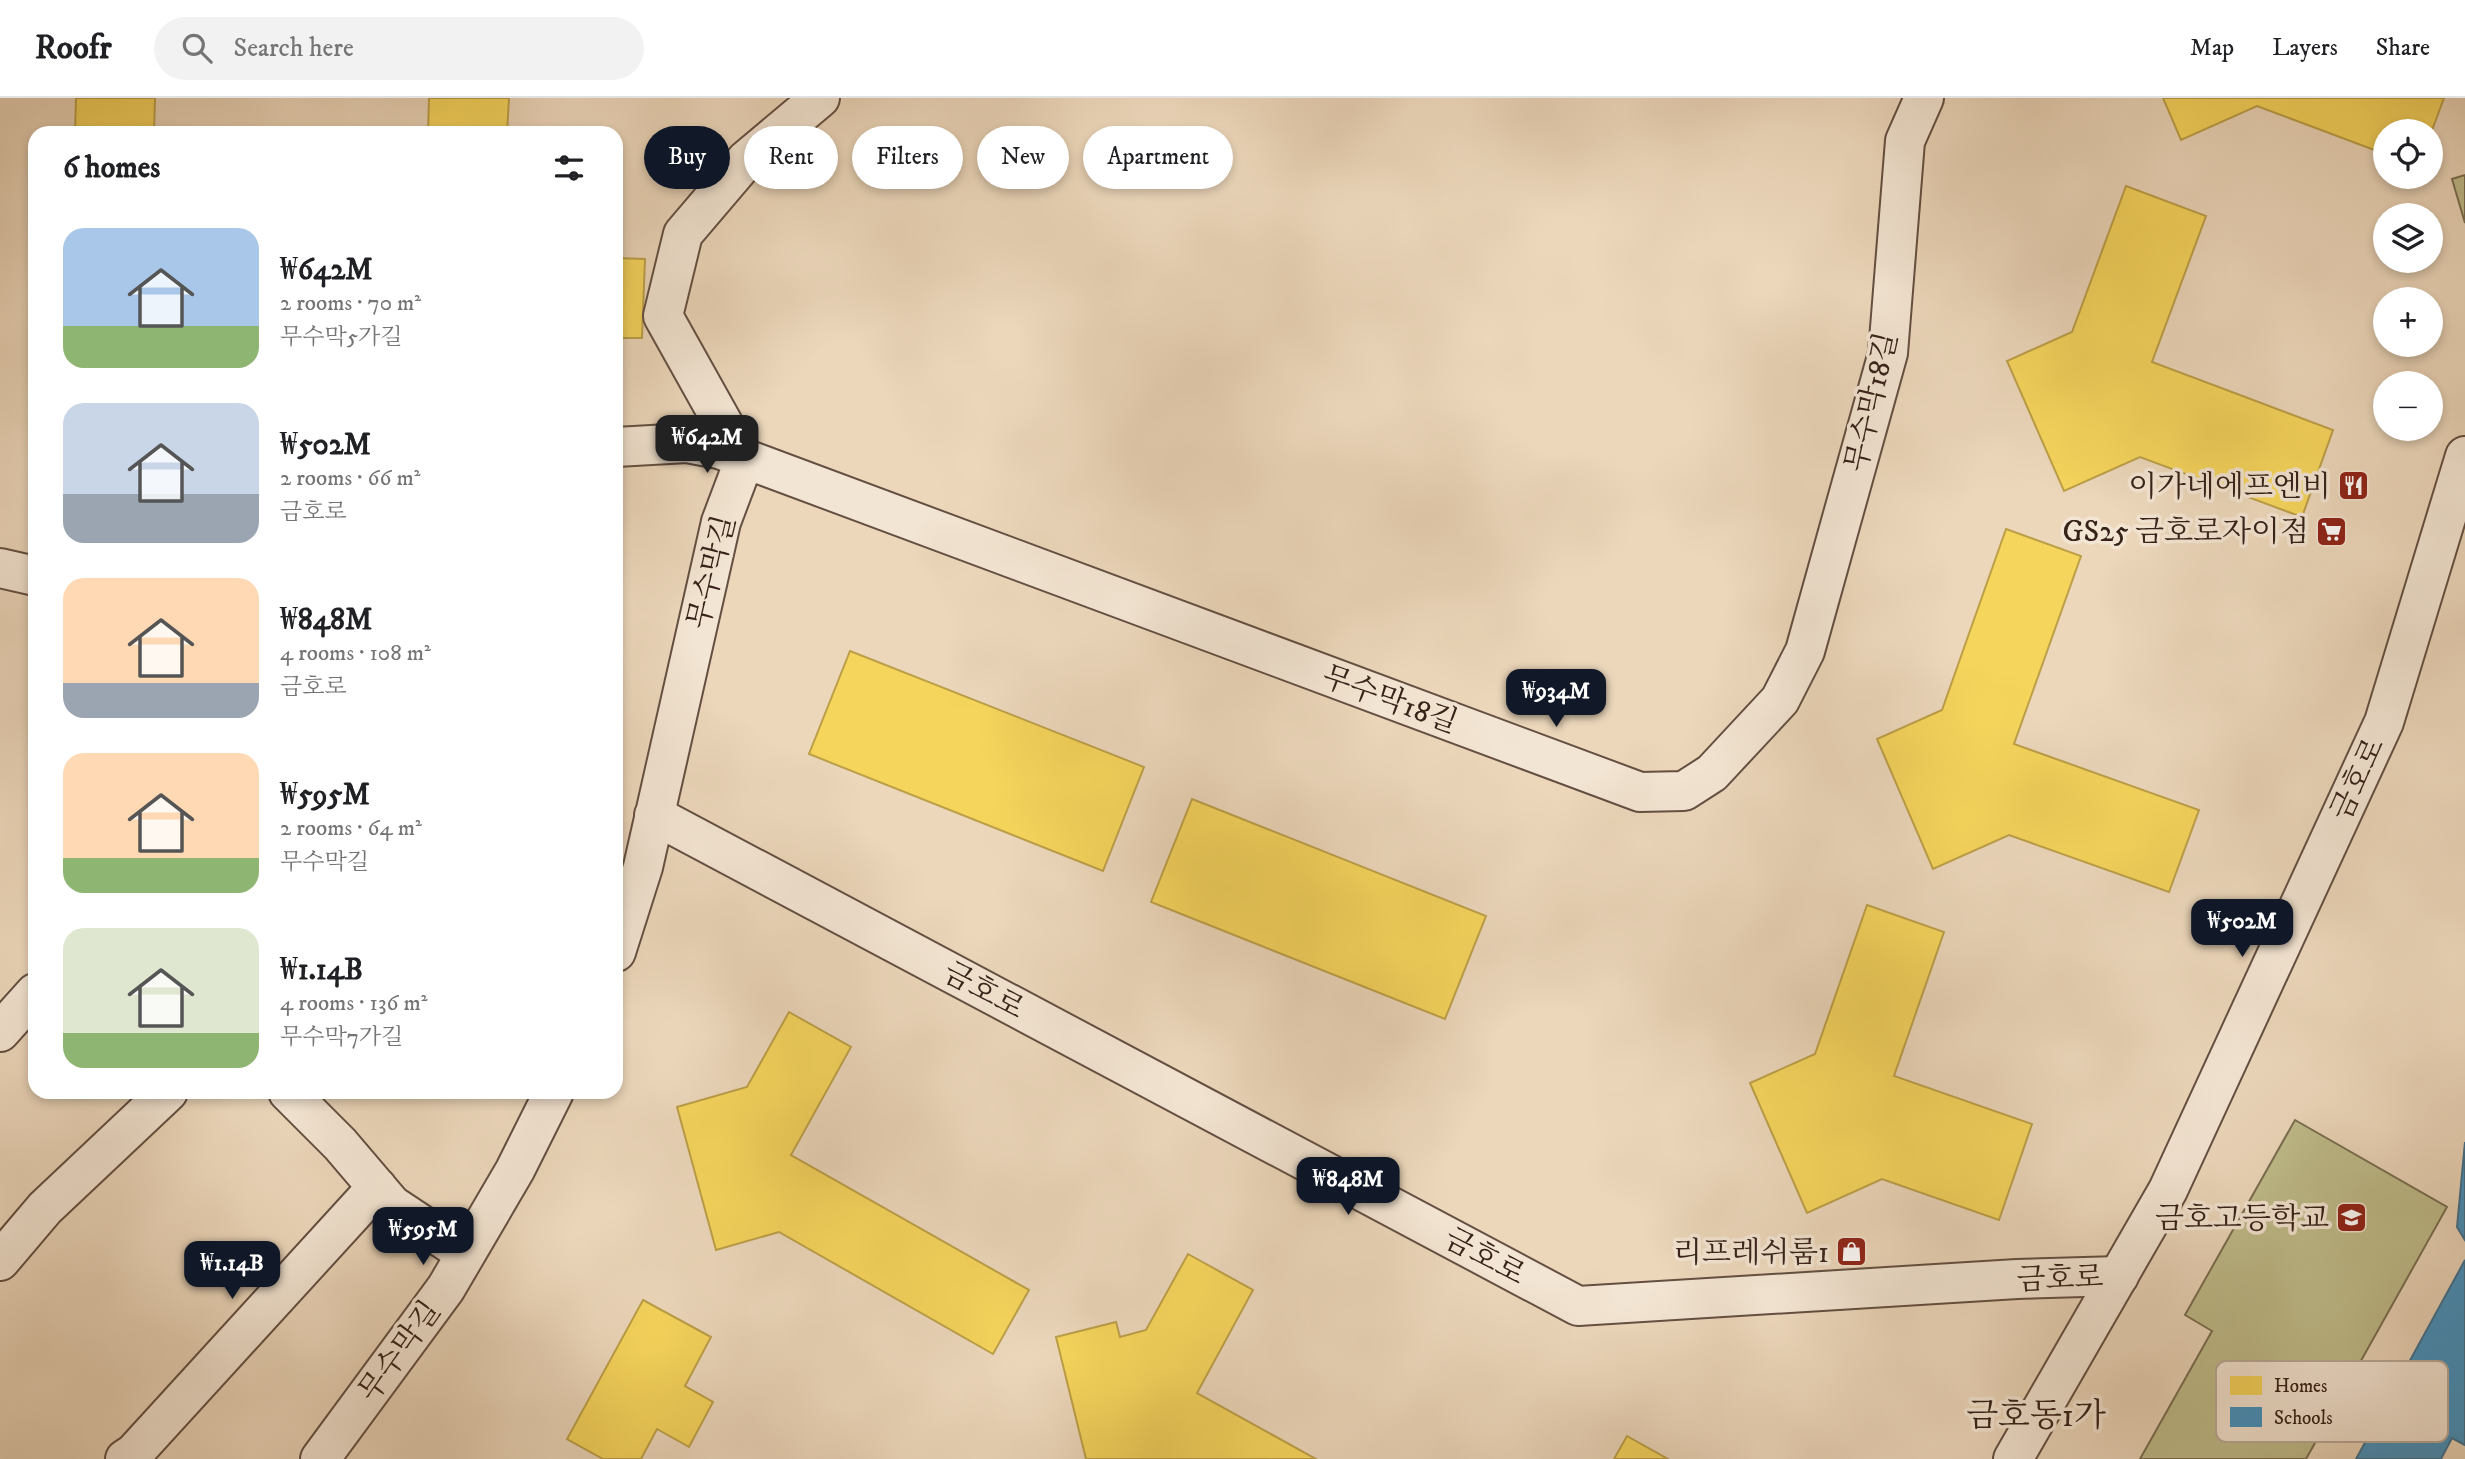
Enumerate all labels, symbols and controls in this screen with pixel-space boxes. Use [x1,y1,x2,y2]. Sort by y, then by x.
search box [154,17,644,80]
text: Roofr [35,28,112,69]
icon: search [178,29,216,67]
text: Search here [234,32,354,65]
text: Map [2190,33,2234,63]
text: Layers [2272,33,2338,63]
text: Share [2376,33,2430,63]
map controls [2373,119,2443,441]
button: locate [2373,119,2443,189]
chip: Buy [644,126,730,189]
chip: Rent [744,126,838,189]
chip: Filters [852,126,963,189]
chip: New [977,126,1069,189]
chip: Apartment [1083,126,1233,189]
icon: filters [550,149,588,187]
text: 6 homes [63,150,160,187]
button: layers [2373,203,2443,273]
text: ₩642M [280,252,373,289]
icon: home [119,256,203,340]
button: + [2373,287,2443,357]
text: 2 rooms · 70 m² [280,289,421,318]
text: 무수막5가길 [280,323,403,352]
street label: 무수막18길 [1838,329,1906,476]
button: − [2373,371,2443,441]
pin: ₩642M [658,416,756,475]
text: ₩642M [671,423,743,452]
text: ₩502M [280,427,371,464]
icon: home [119,431,203,515]
text: 2 rooms · 66 m² [280,464,420,493]
place label: 이가네에프엔비 [2128,469,2331,506]
restaurant icon: 이가네에프엔비 [2337,469,2371,503]
text: 금호로 [280,498,347,527]
street label: 무수막길 [680,512,744,633]
place label: GS25 금호로자이점 [2063,514,2309,551]
supermarket icon: GS25 금호로자이점 [2315,514,2349,548]
text: ₩848M [280,602,372,639]
icon: home [119,606,203,690]
text: 4 rooms · 108 m² [280,639,431,668]
street label: 무수막18길 [1316,659,1463,742]
pin: ₩934M [1507,670,1605,729]
text: 금호로 [280,673,347,702]
text: ₩934M [1522,677,1590,706]
street label: 금호로 [2323,732,2394,827]
text: ₩595M [280,777,370,814]
icon: home [119,781,203,865]
text: 2 rooms · 64 m² [280,814,422,843]
text: 무수막길 [280,848,369,877]
pin: ₩502M [2193,900,2291,959]
text: ₩502M [2207,907,2277,936]
text: ₩1.14B [280,952,363,989]
street label: 금호로 [936,955,1030,1028]
icon: home [119,956,203,1040]
text: 4 rooms · 136 m² [280,989,427,1018]
text: 무수막7가길 [280,1023,403,1052]
pin: ₩848M [1299,1158,1397,1217]
text: ₩848M [1313,1165,1383,1194]
place label: 금호고등학교 [2155,1201,2329,1238]
school or university icon: 금호고등학교 [2335,1201,2369,1235]
pin: ₩595M [374,1208,472,1267]
text: ₩595M [389,1215,457,1244]
street label: 금호로 [1437,1221,1531,1294]
place label: 리프레쉬룸1 [1673,1235,1829,1272]
shop icon: 리프레쉬룸1 [1835,1235,1869,1269]
pin: ₩1.14B [175,1242,289,1301]
text: ₩1.14B [200,1249,264,1278]
street label: 금호로 [2016,1259,2104,1300]
street label: 무수막길 [351,1294,449,1410]
legend [2216,1361,2448,1442]
text: Homes [2274,1375,2327,1398]
district label: 금호동1가 [1966,1396,2106,1437]
text: Schools [2274,1407,2333,1430]

